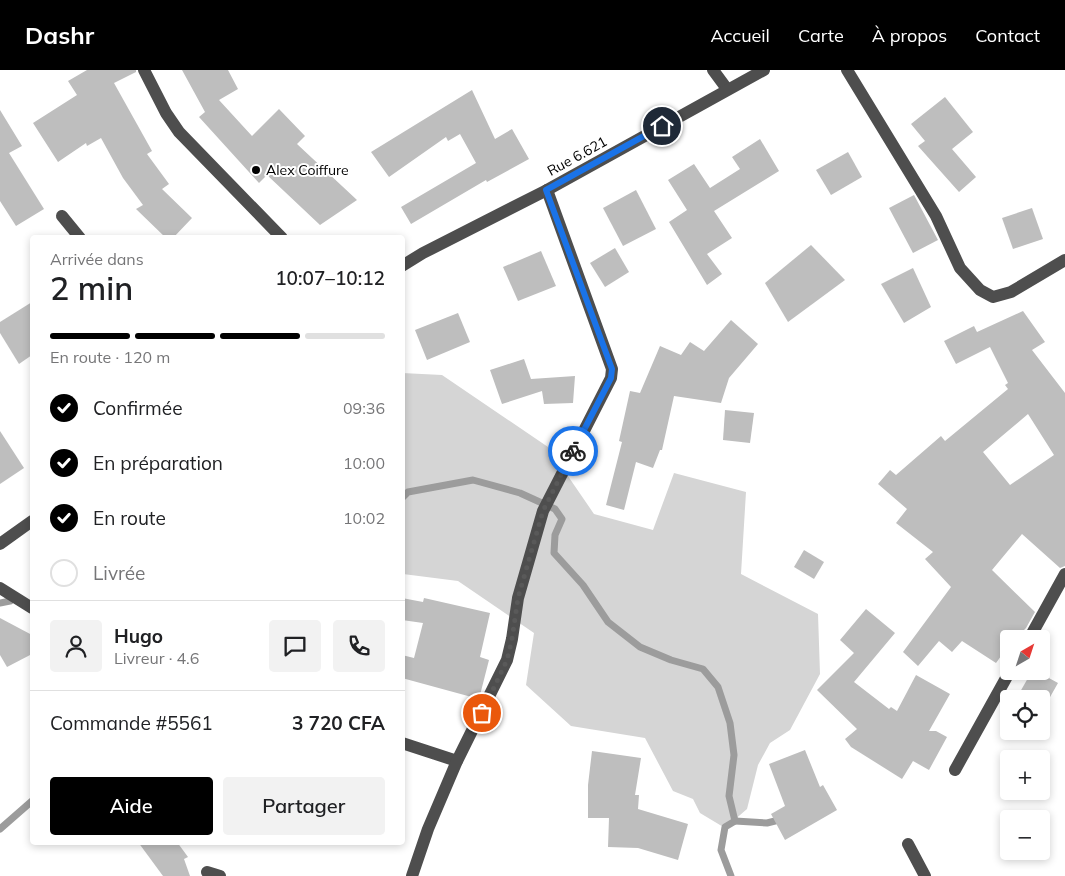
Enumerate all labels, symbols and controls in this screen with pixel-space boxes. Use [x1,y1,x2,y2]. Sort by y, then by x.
text: Dashr [25,20,94,50]
text: Accueil [710,24,770,47]
text: Carte [798,24,844,47]
text: À propos [872,24,947,47]
text: Contact [975,24,1040,47]
pin [641,105,683,147]
icon: home [648,112,676,140]
street label: Rue 6.621 [544,132,610,180]
place label: Alex Coiffure [266,161,349,179]
marker: Alex Coiffure [250,164,262,176]
text: Arrivée dans [50,249,144,269]
text: 10:07–10:12 [275,266,385,290]
text: 2 min [50,268,133,308]
text: En route · 120 m [50,347,170,367]
icon: check [50,394,78,422]
text: Confirmée [93,396,182,420]
text: 09:36 [343,398,385,418]
courier [548,426,598,476]
icon: bike [559,437,587,465]
icon: check [50,449,78,477]
text: En préparation [93,451,223,475]
text: 10:00 [343,453,385,473]
icon: check [50,504,78,532]
text: En route [93,506,166,530]
text: 10:02 [343,508,385,528]
text: Livrée [93,561,145,585]
button: person [50,620,102,672]
button: chat [269,620,321,672]
button: phone [333,620,385,672]
text: Hugo [114,624,163,648]
north arrow [1000,630,1050,680]
map controls [1000,630,1050,860]
text: Livreur · 4.6 [114,648,199,668]
button: locate [1000,690,1050,740]
pin [461,692,503,734]
icon: bag [468,699,496,727]
text: Commande #5561 [50,711,213,735]
text: 3 720 CFA [292,711,385,735]
button: + [1000,750,1050,800]
button: Aide [50,777,213,835]
button: Partager [223,777,385,835]
button: − [1000,810,1050,860]

